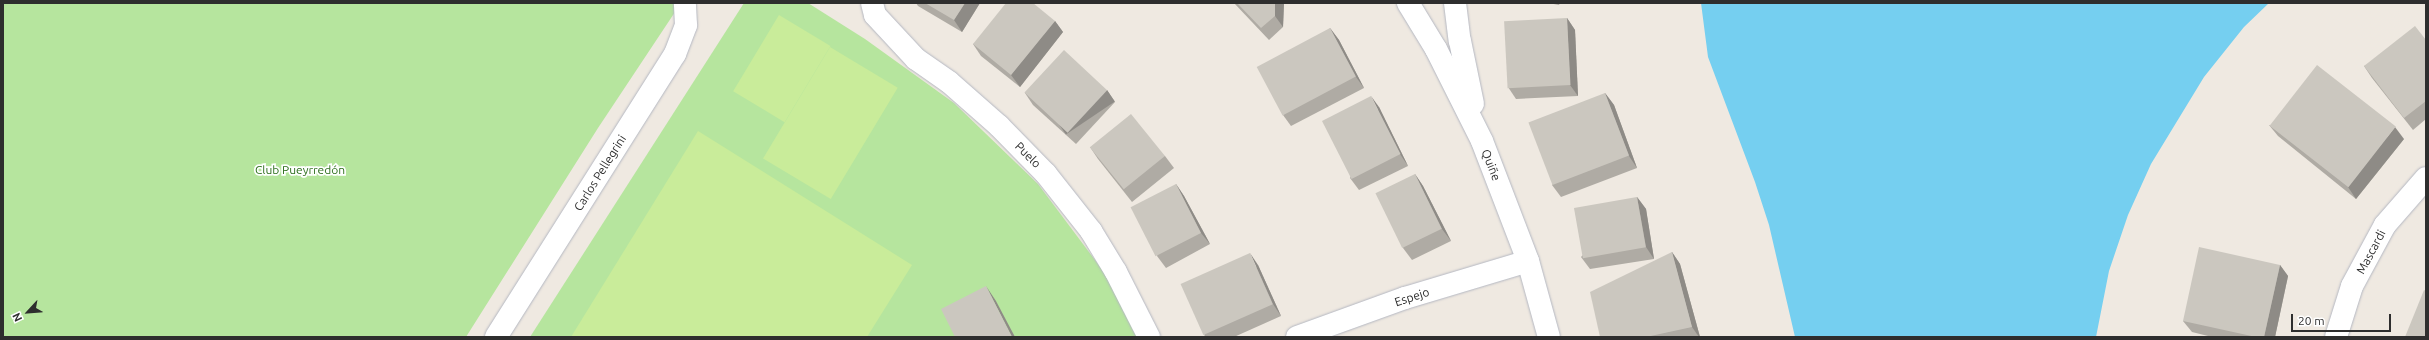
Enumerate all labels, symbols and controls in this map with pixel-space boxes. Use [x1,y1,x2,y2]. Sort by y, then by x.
street label: Carlos Pellegrini [571,132,629,214]
street label: Puelo [1012,139,1044,171]
street label: Quiñe [1478,147,1504,183]
park label: Club Pueyrredón [255,163,345,177]
street label: Mascardi [2353,227,2389,277]
street label: Espejo [1393,285,1431,309]
north arrow [8,292,48,332]
scale bar [2293,306,2393,332]
text: N [10,311,24,324]
text: 20 m [2298,314,2325,327]

